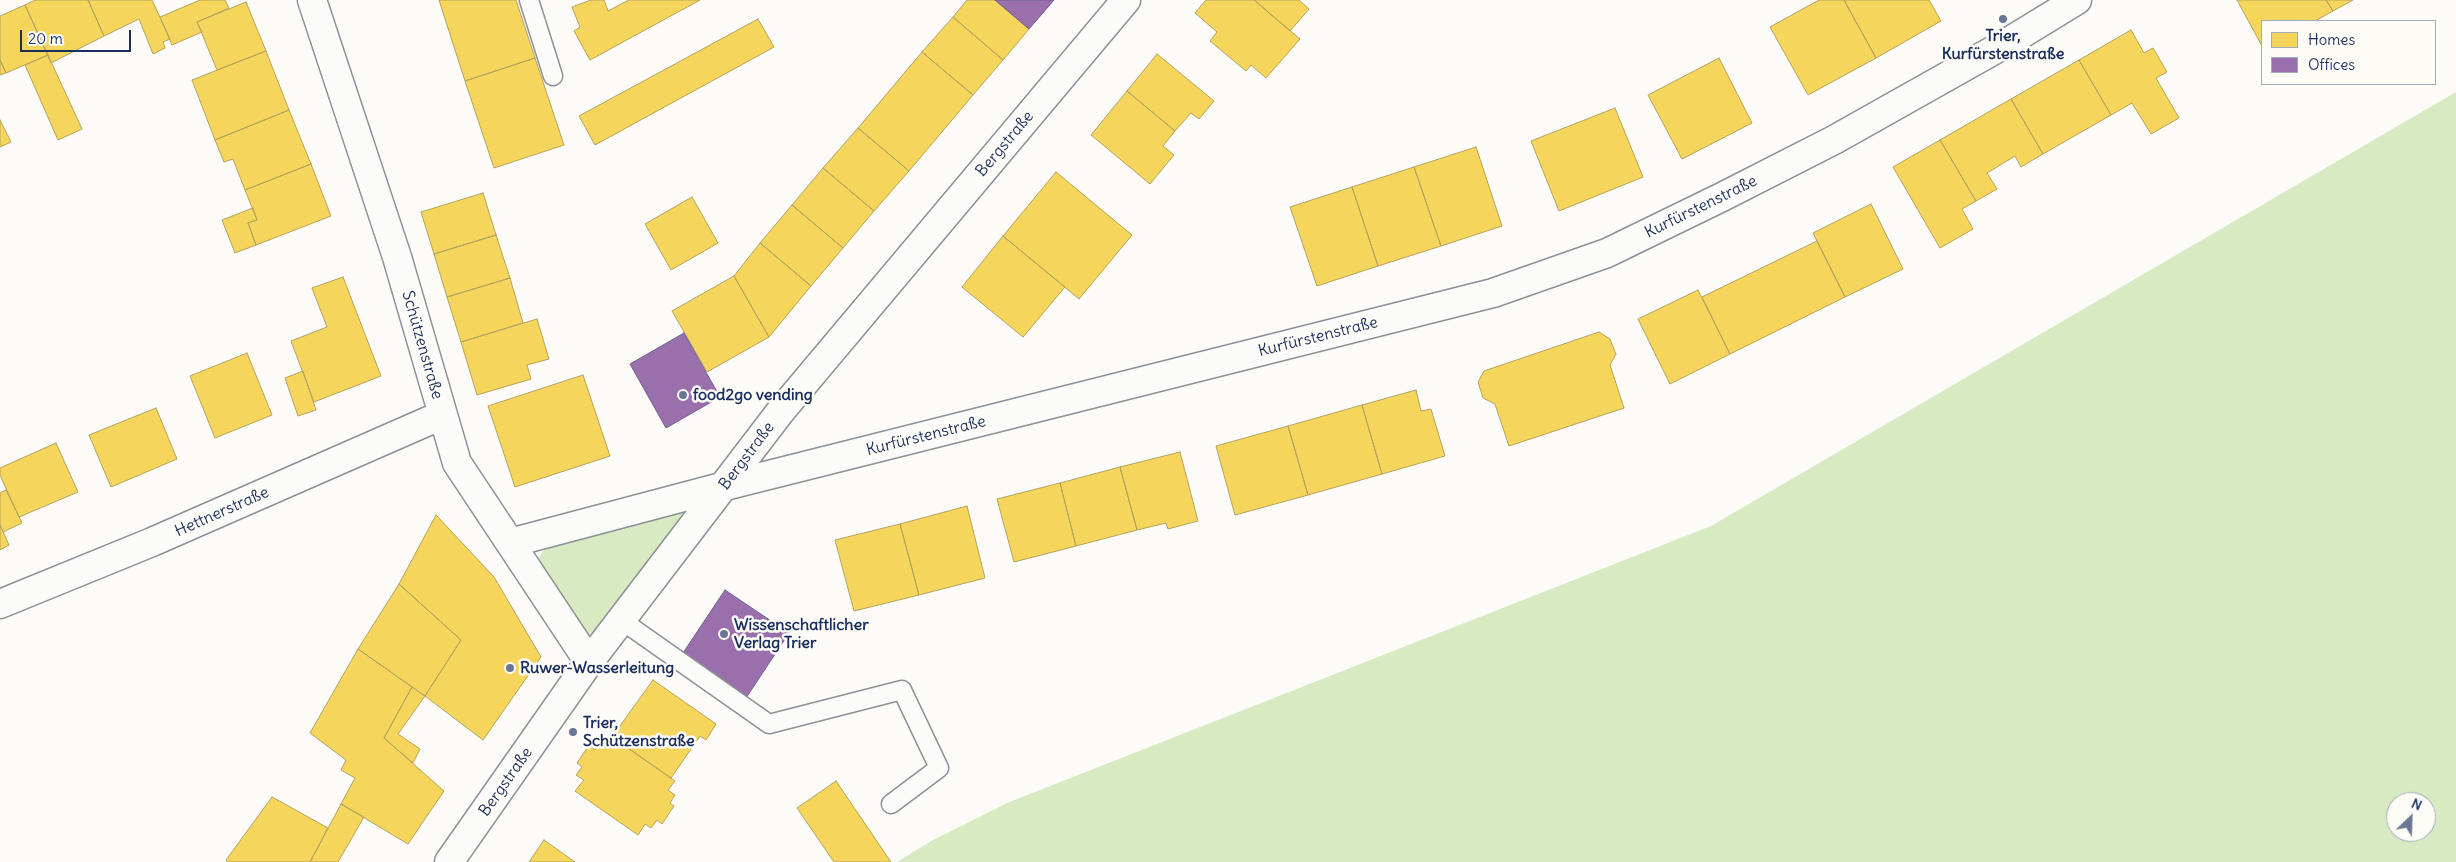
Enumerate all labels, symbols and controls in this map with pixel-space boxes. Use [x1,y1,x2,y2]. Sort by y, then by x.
marker: Trier, Kurfürstenstraße [1997,13,2009,25]
scale bar [22,20,134,52]
legend [2261,20,2436,85]
place label: Trier, Kurfürstenstraße [1942,26,2064,64]
text: 20 m [28,29,63,48]
text: Homes [2308,30,2355,49]
text: Offices [2308,55,2355,74]
street label: Bergstraße [972,107,1038,181]
street label: Kurfürstenstraße [1642,172,1760,242]
street label: Schützenstraße [397,289,447,401]
street label: Kurfürstenstraße [1256,313,1380,361]
place label: food2go vending [693,385,813,405]
marker: food2go vending [677,389,689,401]
street label: Kurfürstenstraße [864,412,988,460]
street label: Bergstraße [715,418,779,494]
street label: Hettnerstraße [172,483,272,541]
place label: Wissenschaftlicher Verlag Trier [734,615,869,653]
marker: Wissenschaftlicher Verlag Trier [718,628,730,640]
place label: Ruwer-Wasserleitung [520,658,674,678]
marker: Ruwer-Wasserleitung [504,662,516,674]
place label: Trier, Schützenstraße [583,713,695,751]
marker: Trier, Schützenstraße [567,726,579,738]
street label: Bergstraße [475,744,537,820]
north arrow [2386,792,2436,842]
text: N [2409,794,2425,814]

